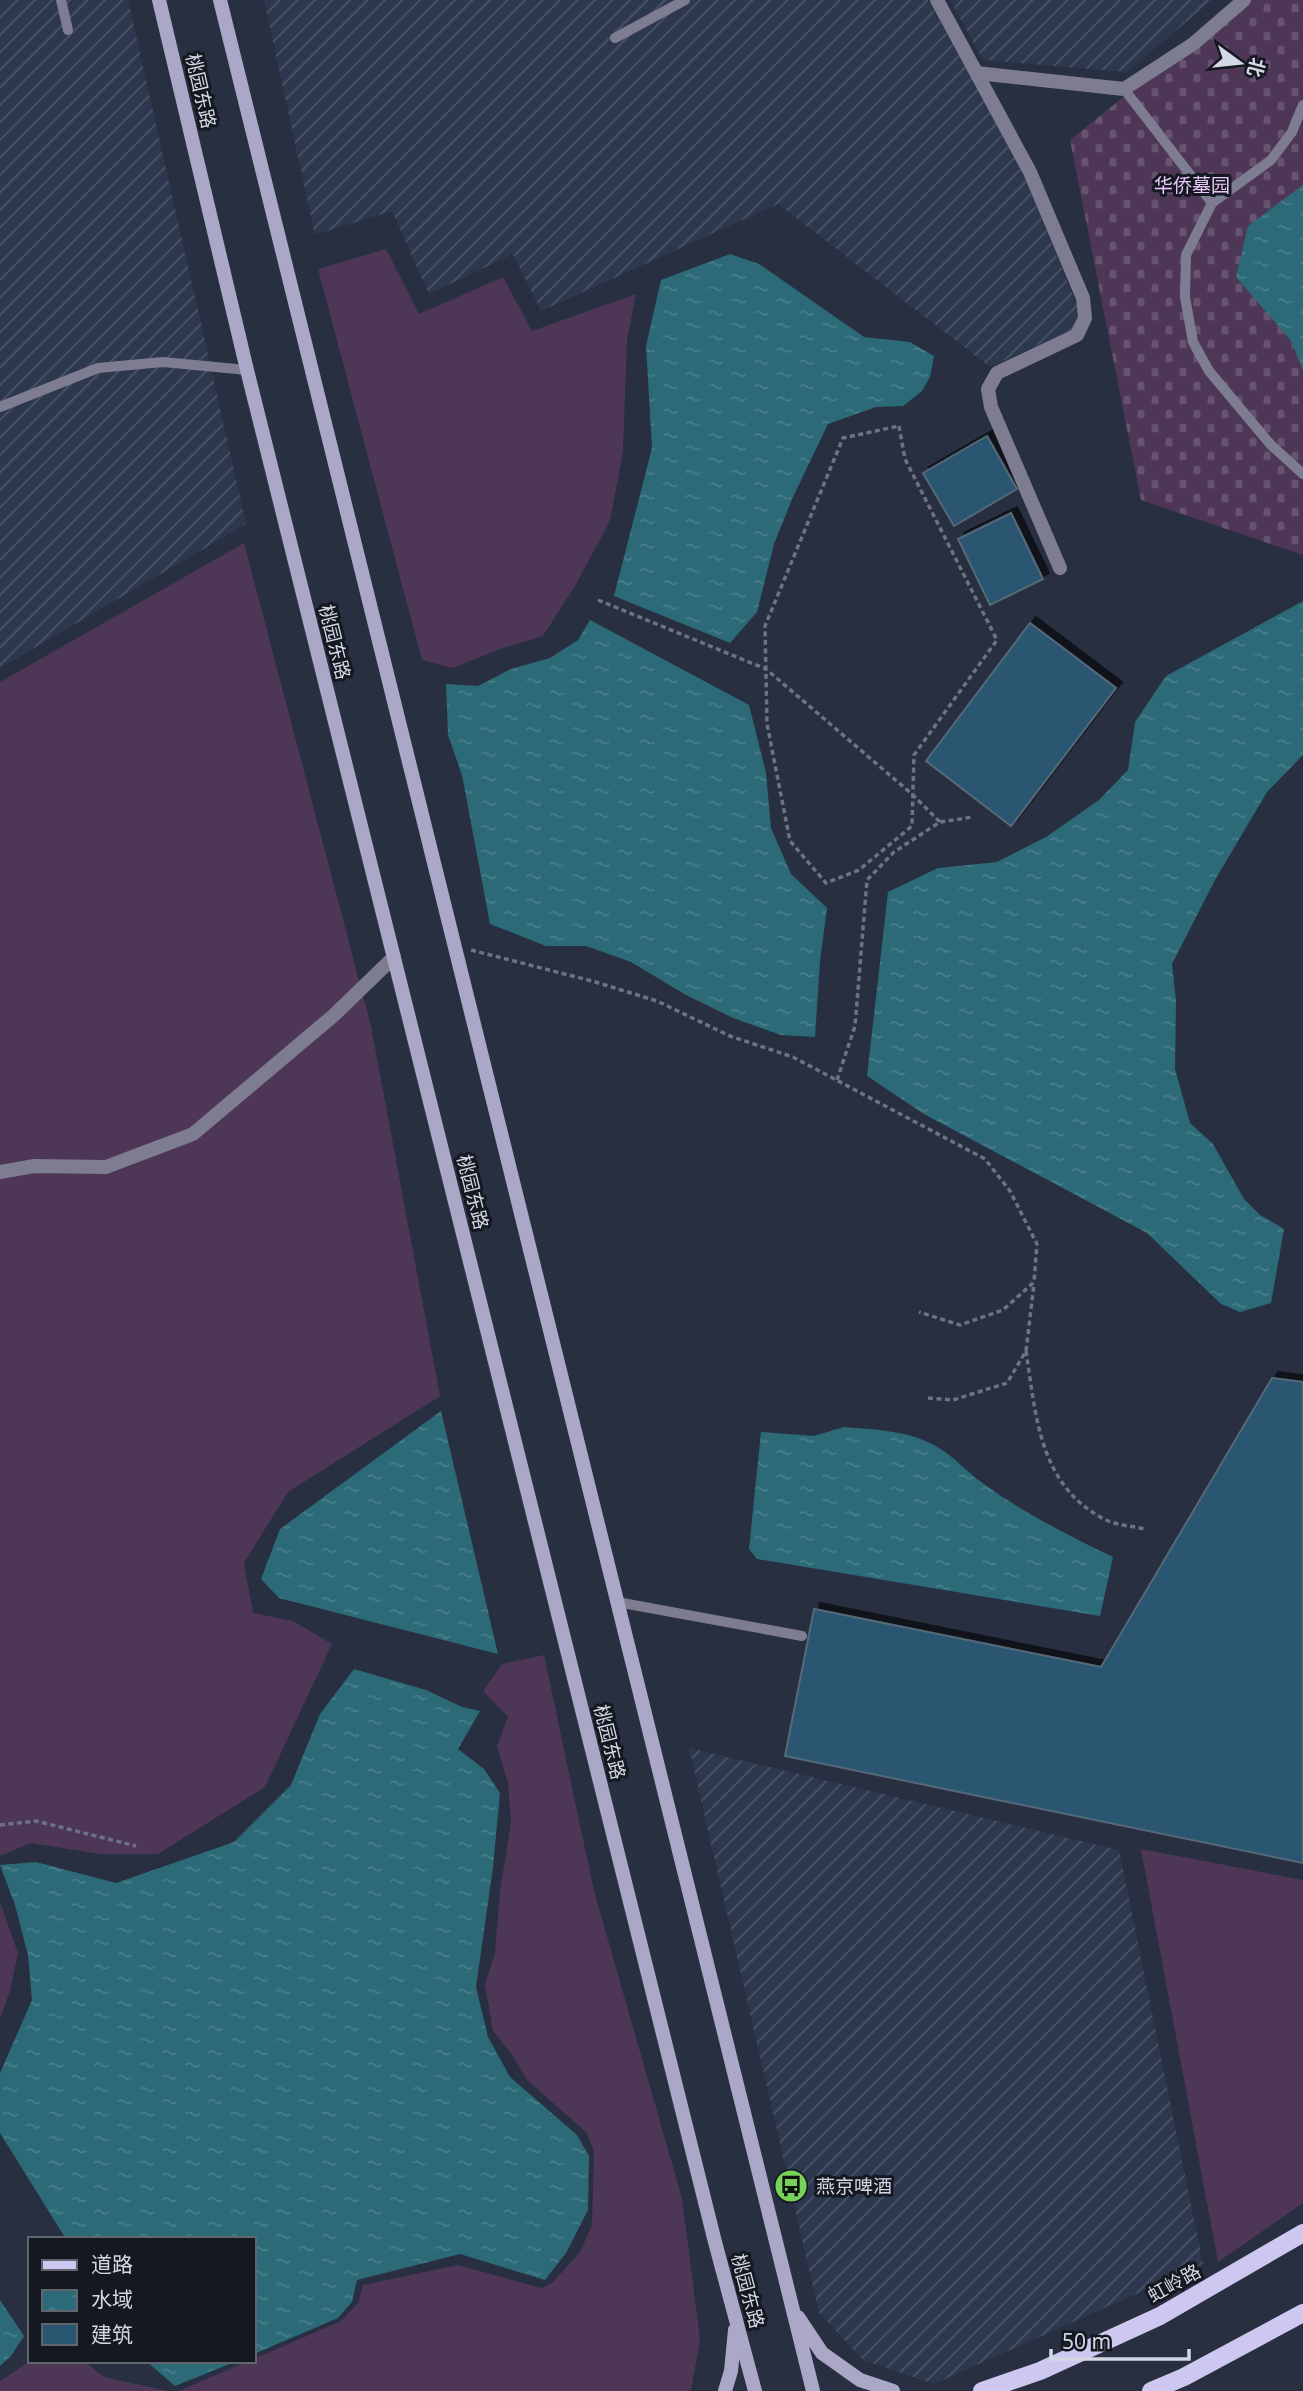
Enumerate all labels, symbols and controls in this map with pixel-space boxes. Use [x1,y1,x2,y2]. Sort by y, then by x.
north arrow [1205,28,1275,98]
street label: 桃园东路 [180,51,222,131]
text: 北 [1241,55,1271,80]
park label: 华侨墓园 [1154,172,1230,198]
street label: 桃园东路 [313,602,357,682]
street label: 桃园东路 [451,1152,495,1232]
street label: 桃园东路 [588,1702,632,1782]
bus stop icon: 燕京啤酒 [772,2167,810,2205]
place label: 燕京啤酒 [816,2173,892,2199]
legend [28,2237,256,2363]
text: 道路 [91,2250,133,2278]
street label: 桃园东路 [726,2251,770,2331]
street label: 虹岭路 [1143,2258,1205,2308]
text: 水域 [91,2285,133,2313]
scale bar [1051,2318,1189,2362]
text: 建筑 [91,2320,133,2348]
text: 50 m [1062,2327,1111,2355]

